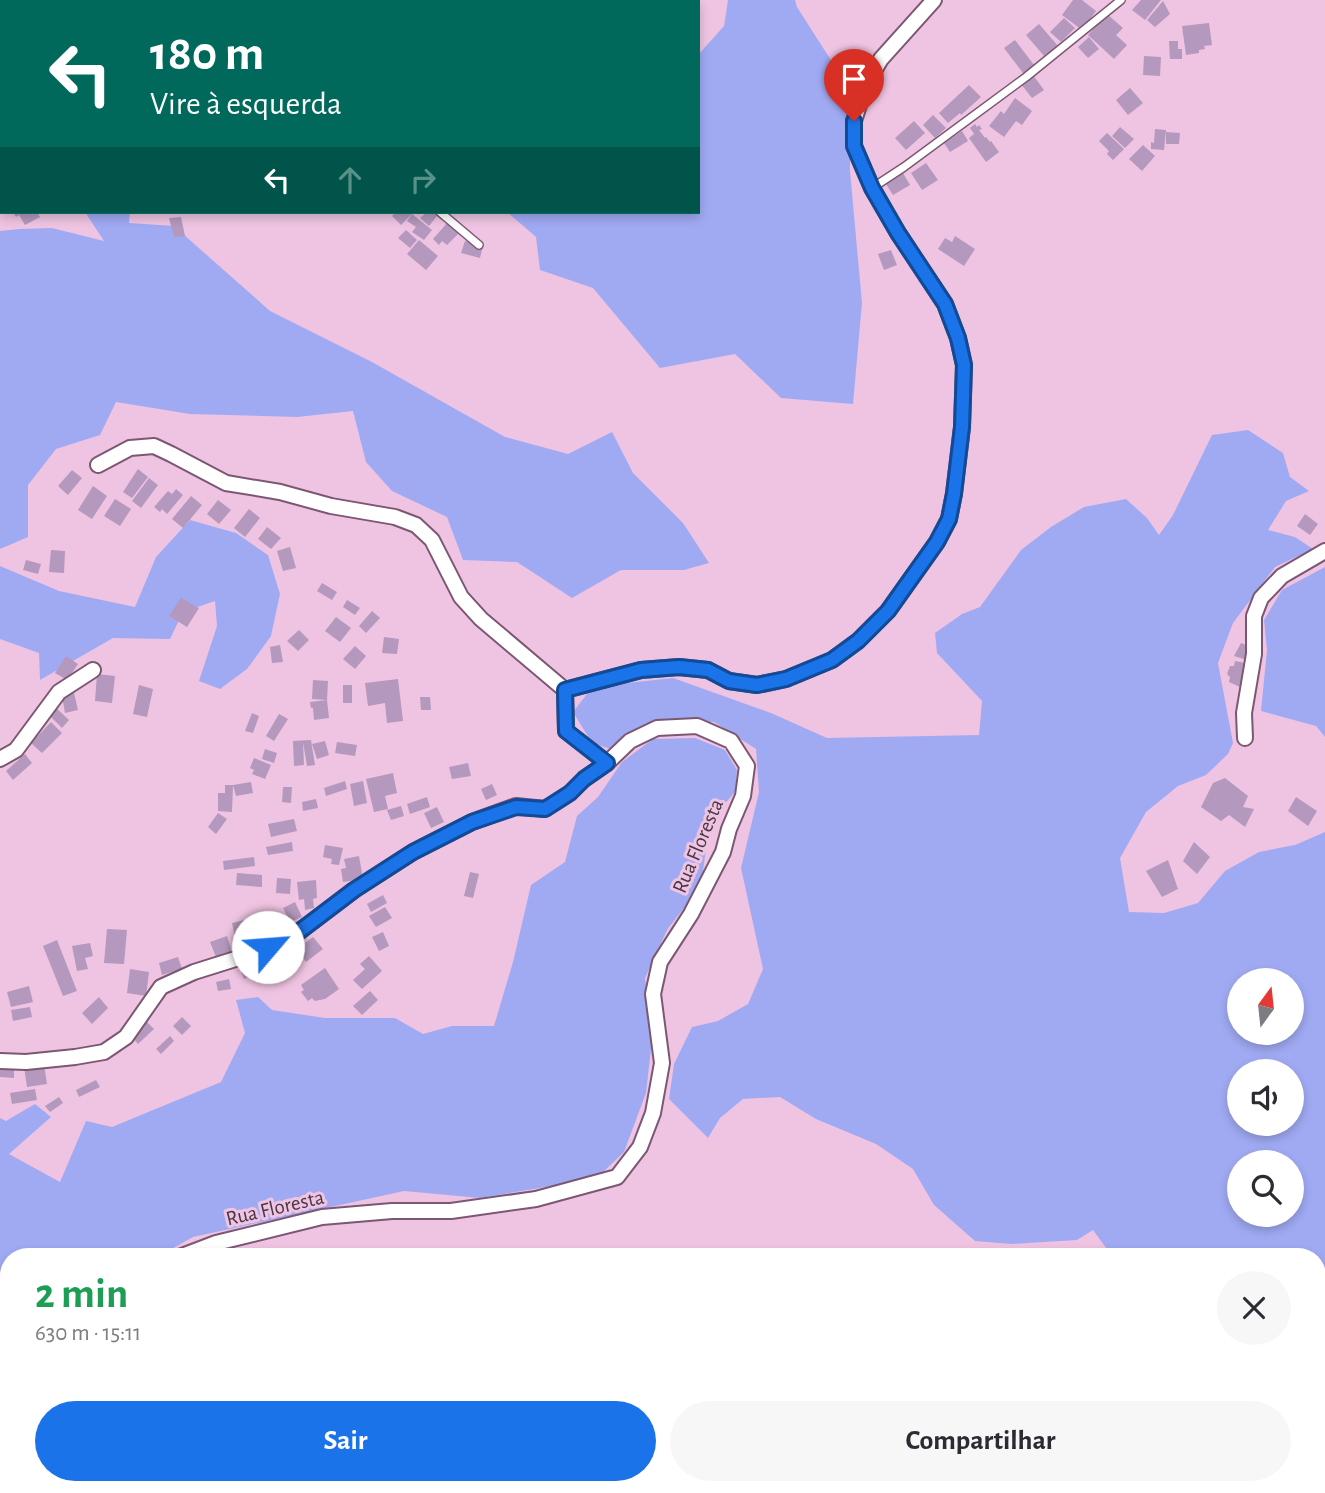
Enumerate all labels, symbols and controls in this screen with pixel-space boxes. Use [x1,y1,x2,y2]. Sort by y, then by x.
icon: left [35,28,126,119]
text: 180 m [150,30,264,79]
pin [824,49,884,121]
icon: arrive [835,60,873,98]
text: Vire à esquerda [150,88,342,120]
icon: left [258,161,296,199]
icon: ahead [331,161,369,199]
icon: right [404,161,442,199]
street label: Rua Floresta [669,796,727,896]
position arrow [231,910,305,984]
north arrow [1227,968,1304,1045]
map controls [1227,968,1304,1227]
button: sound [1227,1059,1304,1136]
button: search [1227,1150,1304,1227]
street label: Rua Floresta [224,1186,326,1229]
button: close [1217,1271,1291,1345]
text: 2 min [35,1273,128,1315]
text: 630 m · 15:11 [35,1322,141,1345]
button: Sair [35,1401,656,1481]
button: Compartilhar [670,1401,1291,1481]

